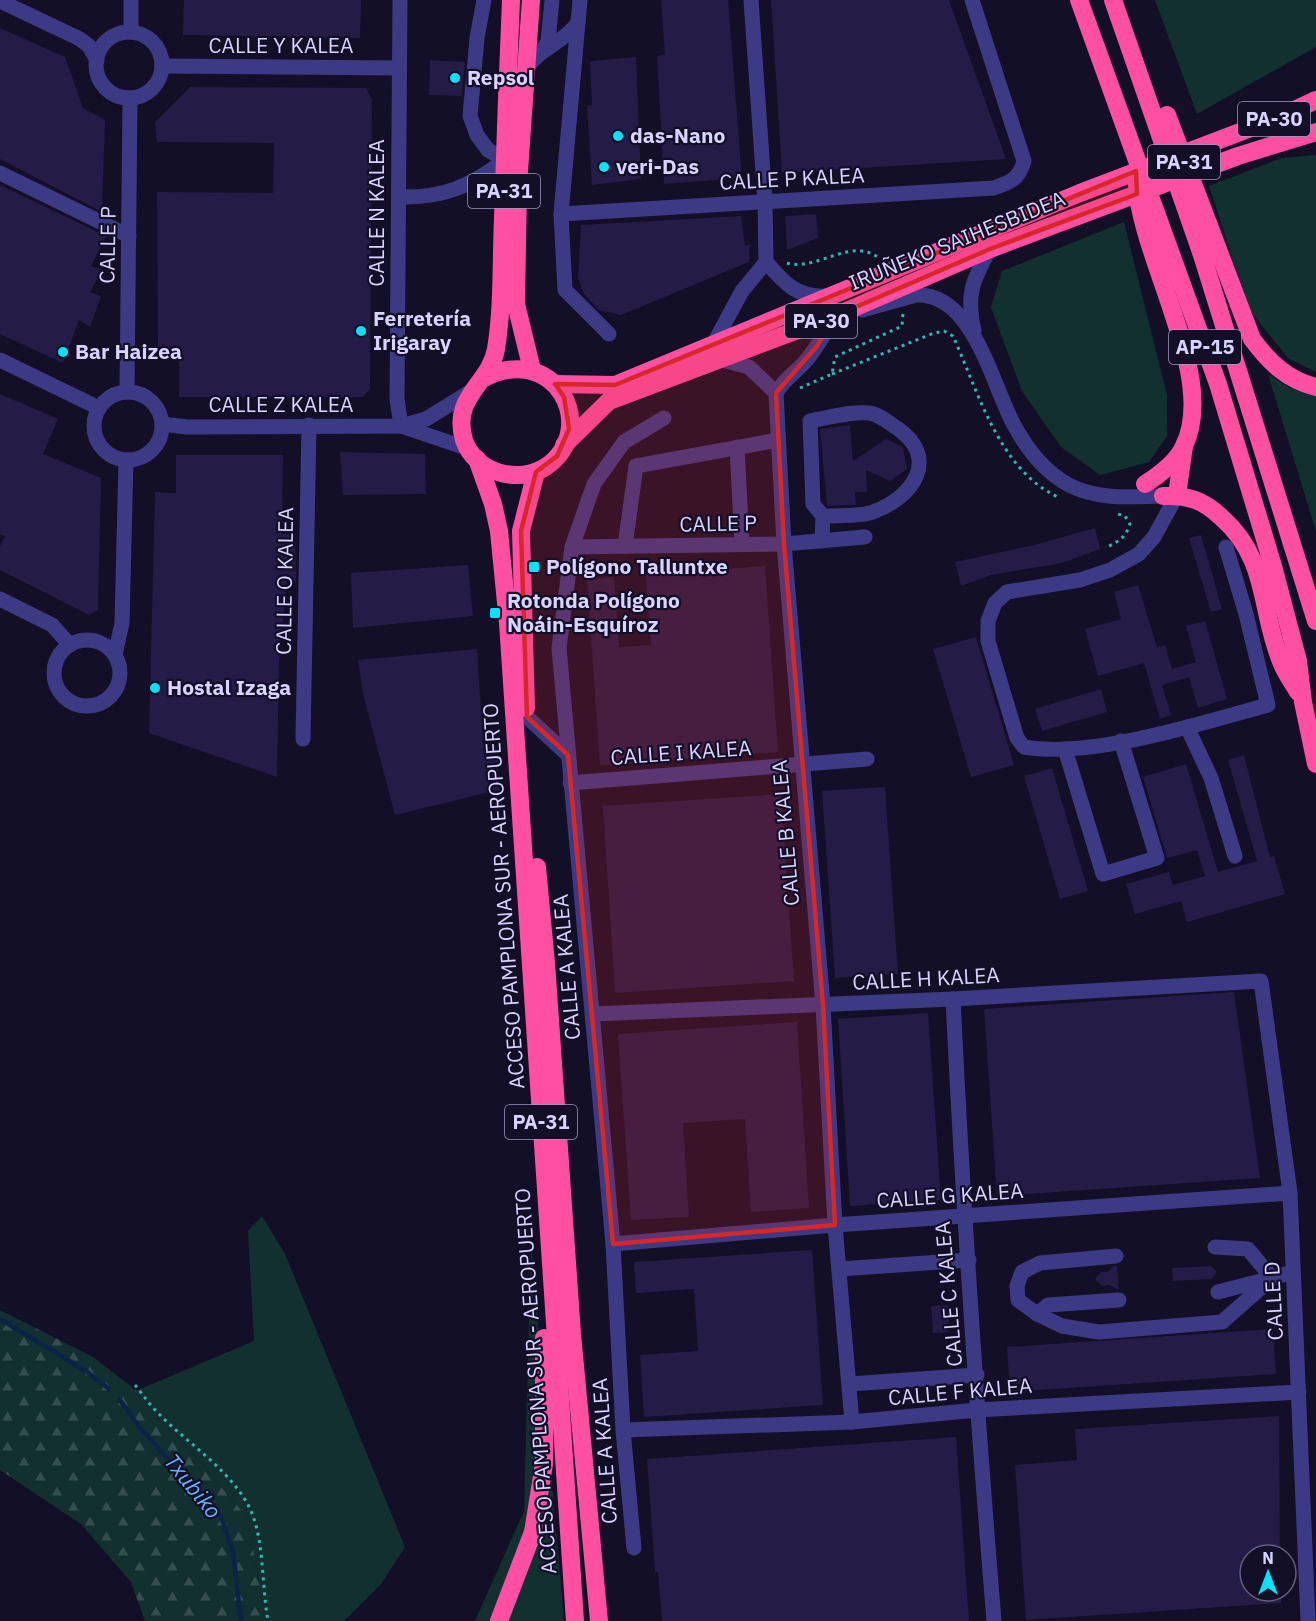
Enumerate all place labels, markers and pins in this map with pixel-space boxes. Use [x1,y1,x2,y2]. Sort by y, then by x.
place label: Repsol [467,63,534,91]
marker: Repsol [448,71,462,85]
place label: das-Nano [630,121,725,149]
marker: das-Nano [611,129,625,143]
place label: veri-Das [616,152,699,180]
marker: veri-Das [597,160,611,174]
place label: Ferretería Irigaray [373,304,471,356]
marker: Ferretería Irigaray [354,324,368,338]
place label: Bar Haizea [75,337,182,365]
marker: Bar Haizea [56,345,70,359]
place label: Polígono Talluntxe [546,552,728,580]
marker: Polígono Talluntxe [527,560,541,574]
place label: Rotonda Polígono Noáin-Esquíroz [507,586,680,638]
marker: Rotonda Polígono Noáin-Esquíroz [488,606,502,620]
place label: Hostal Izaga [167,673,291,701]
marker: Hostal Izaga [148,681,162,695]

